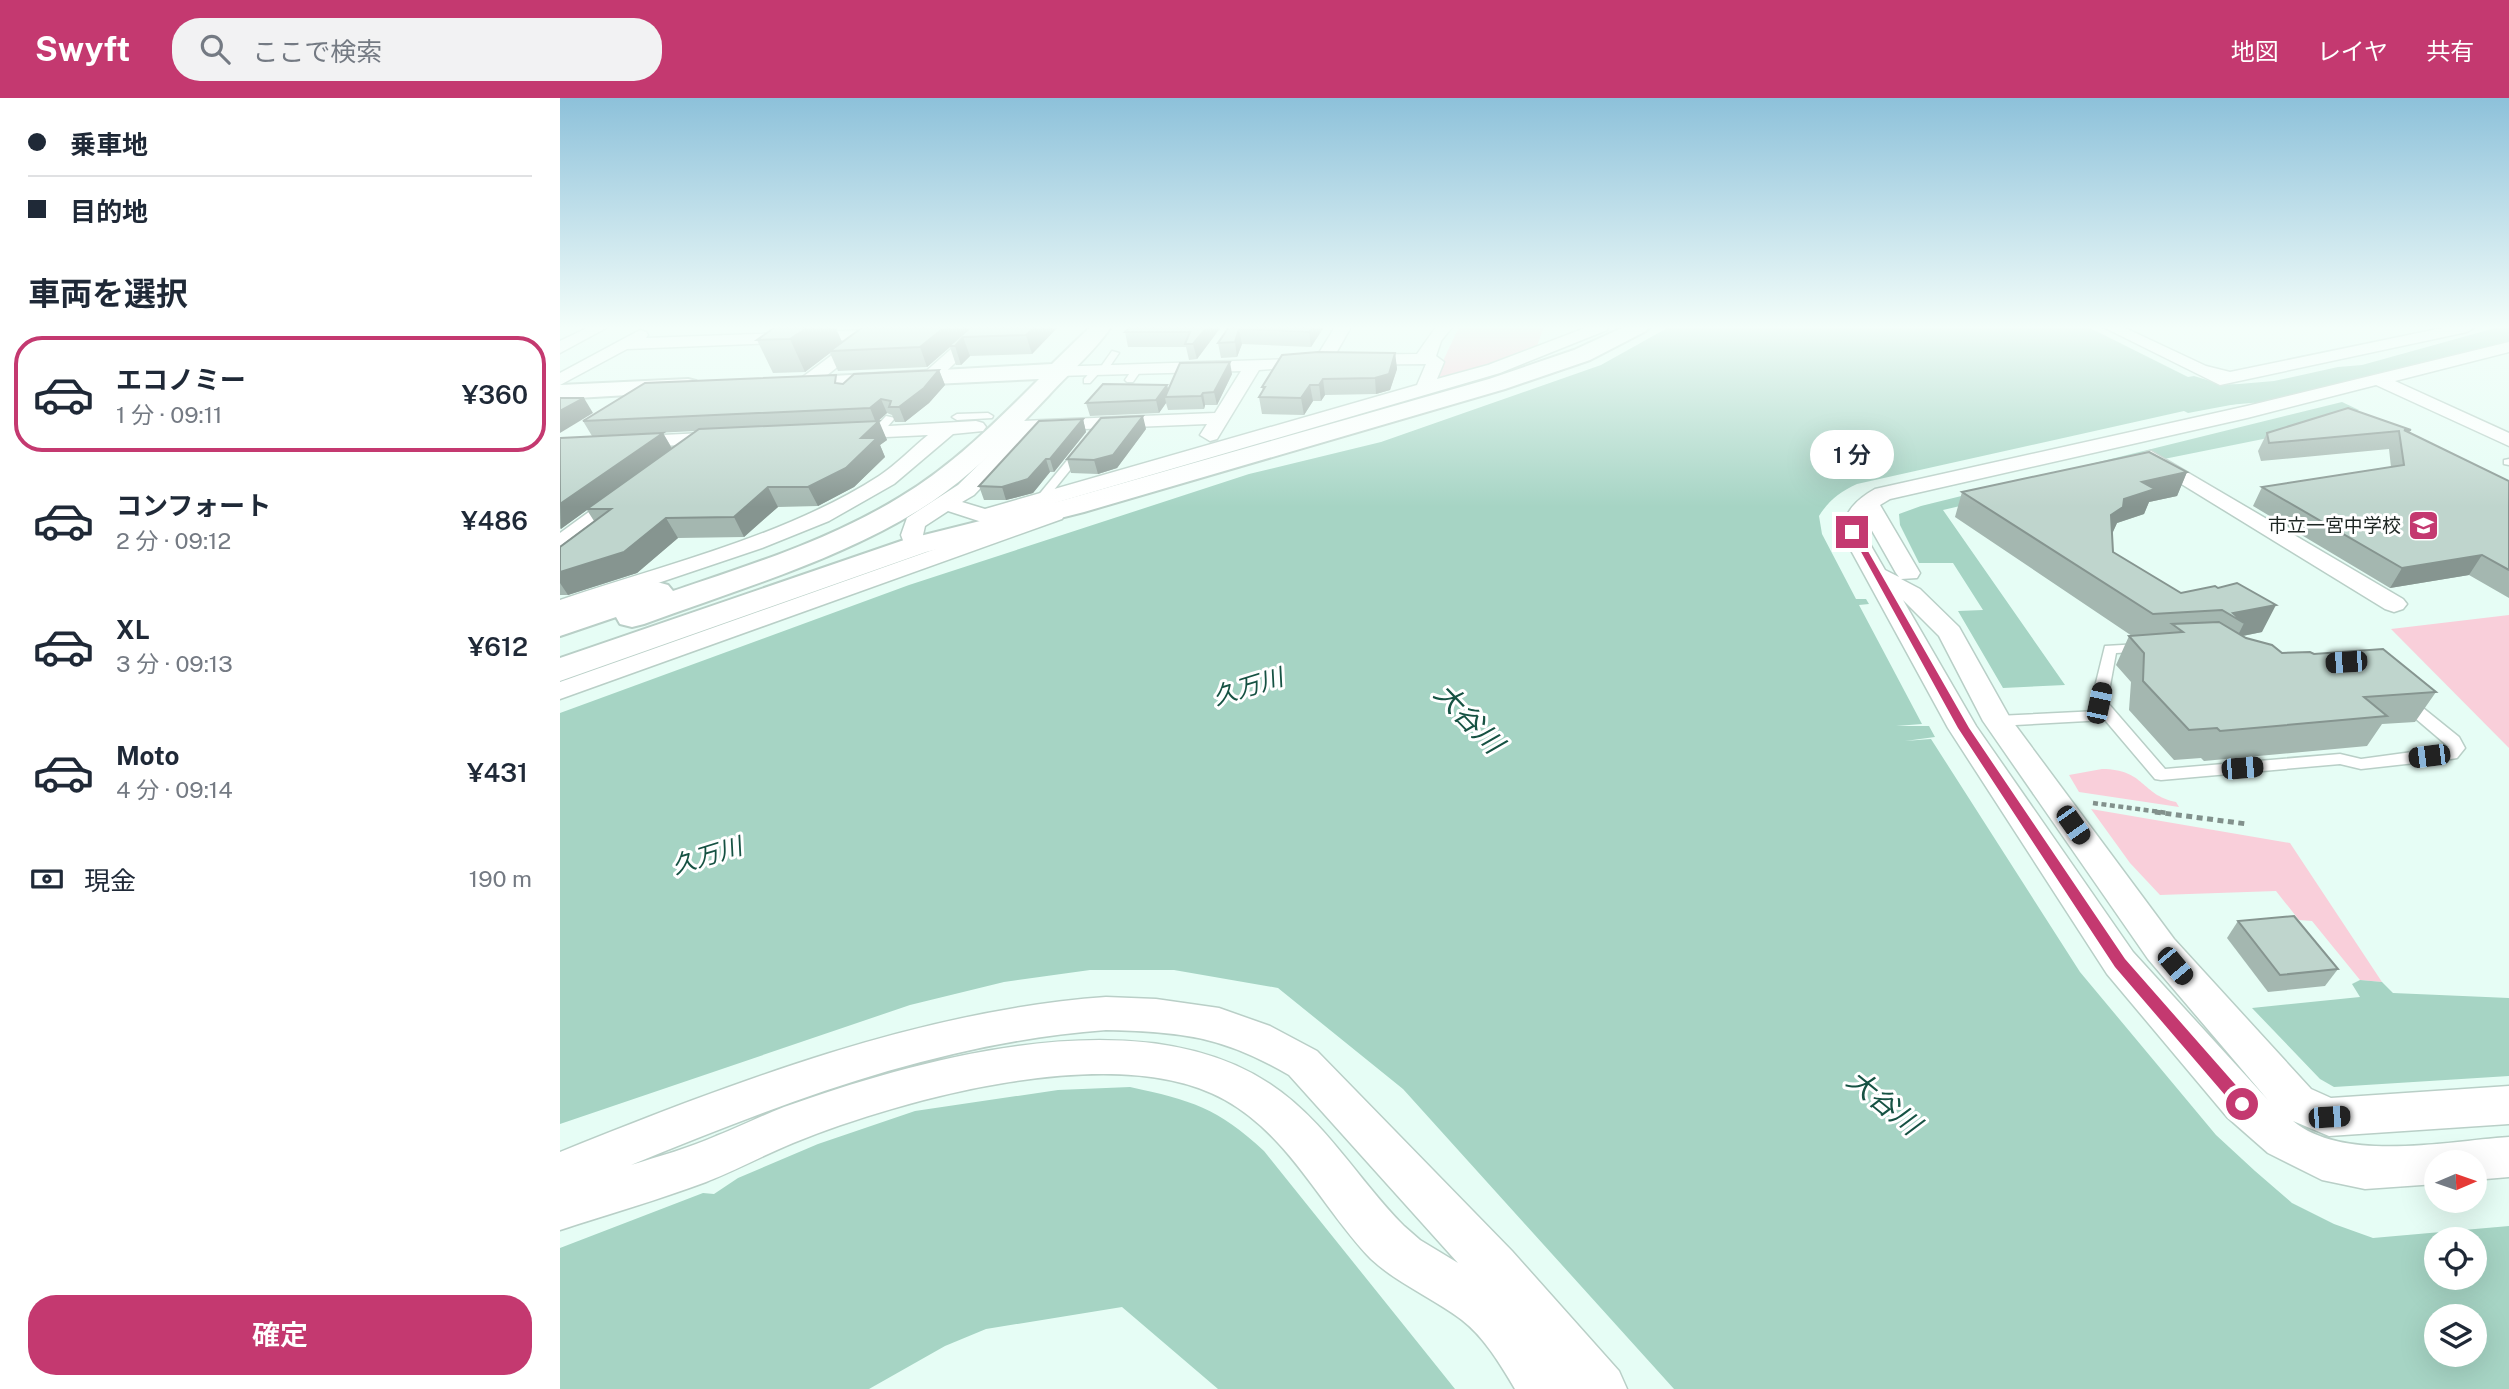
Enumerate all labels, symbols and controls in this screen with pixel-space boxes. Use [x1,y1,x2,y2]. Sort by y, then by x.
search box [172,18,662,81]
text: Swyft [35,30,130,68]
icon: search [196,30,234,68]
text: ここで検索 [252,36,382,67]
text: 地図 [2231,37,2279,65]
text: レイヤ [2317,37,2388,65]
text: 共有 [2426,37,2474,65]
text: 乗車地 [70,129,148,160]
text: 目的地 [70,196,148,227]
text: 車両を選択 [28,275,188,312]
icon: car [32,363,95,426]
text: エコノミー [116,364,246,395]
text: ¥360 [462,379,528,410]
text: 1 分 · 09:11 [116,401,222,428]
callout: 1 分 [1810,430,1894,480]
text: 1 分 [1833,441,1871,468]
icon: car [32,489,95,552]
text: コンフォート [116,490,271,521]
text: ¥486 [461,505,528,536]
school or university icon: 市立一宮中学校 [2407,508,2441,542]
place label: 市立一宮中学校 [2268,514,2401,536]
route end [1836,516,1868,548]
text: 2 分 · 09:12 [116,527,231,554]
text: XL [116,614,150,645]
icon: car [32,615,95,678]
text: ¥612 [468,631,528,662]
text: 3 分 · 09:13 [116,650,233,677]
car [2325,650,2368,674]
water label: 久万川 [1209,661,1289,710]
water label: 大谷川 [1428,676,1512,761]
car [2085,680,2114,726]
text: Moto [116,740,179,771]
icon: car [32,741,95,804]
car [2407,743,2452,769]
car [2221,756,2264,780]
text: ¥431 [467,757,528,788]
text: 4 分 · 09:14 [116,776,233,803]
car [2053,802,2094,848]
water label: 久万川 [668,830,748,879]
icon: cash [28,860,66,898]
text: 現金 [84,865,136,896]
text: 190 m [469,865,532,892]
car [2154,943,2197,989]
water label: 大谷川 [1841,1062,1930,1143]
route start [2226,1088,2258,1120]
car [2308,1105,2351,1129]
north arrow [2424,1150,2487,1213]
map controls [2424,1150,2487,1367]
button: locate [2424,1227,2487,1290]
button: 確定 [28,1295,532,1375]
button: layers [2424,1304,2487,1367]

